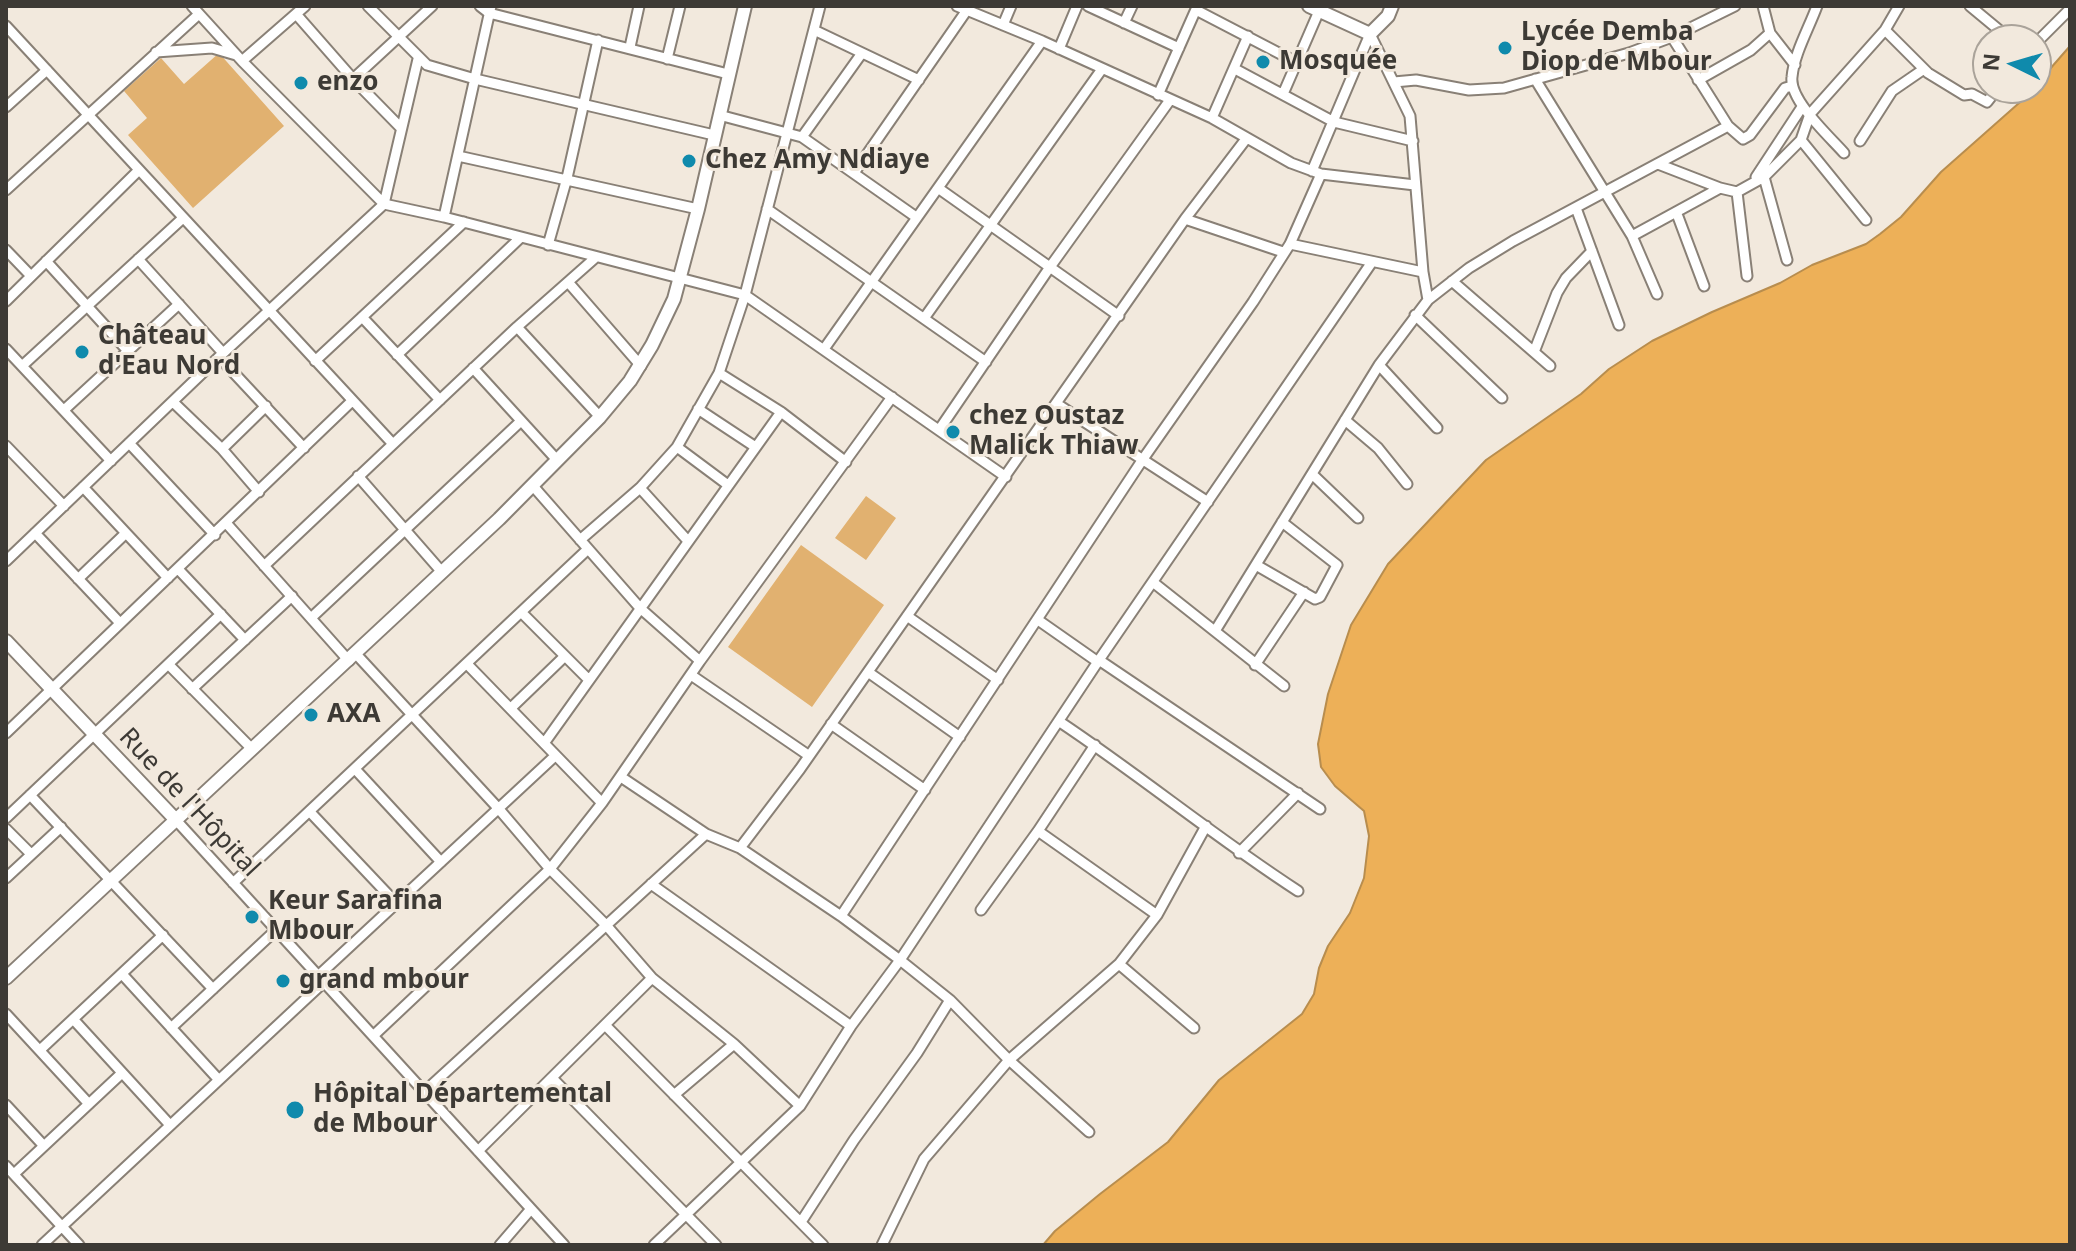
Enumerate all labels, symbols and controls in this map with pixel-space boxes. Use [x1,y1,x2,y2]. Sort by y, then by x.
place label: Lycée Demba Diop de Mbour [1521,17,1712,78]
north arrow [1972,24,2052,104]
marker: Lycée Demba Diop de Mbour [1496,39,1514,57]
place label: Mosquée [1279,46,1397,78]
text: N [1974,52,2006,72]
marker: Mosquée [1254,53,1272,71]
place label: enzo [317,67,378,99]
marker: enzo [292,74,310,92]
place label: Chez Amy Ndiaye [705,145,930,177]
marker: Chez Amy Ndiaye [680,152,698,170]
place label: Château d'Eau Nord [98,321,240,382]
marker: Château d'Eau Nord [73,343,91,361]
place label: chez Oustaz Malick Thiaw [969,401,1138,462]
marker: chez Oustaz Malick Thiaw [944,423,962,441]
place label: AXA [327,699,380,731]
marker: AXA [302,706,320,724]
street label: Rue de l'Hôpital [112,722,266,884]
place label: Keur Sarafina Mbour [268,886,443,948]
marker: Keur Sarafina Mbour [243,908,261,926]
place label: grand mbour [299,965,469,997]
marker: grand mbour [274,972,292,990]
place label: Hôpital Départemental de Mbour [313,1079,612,1140]
marker: Hôpital Départemental de Mbour [284,1099,306,1121]

